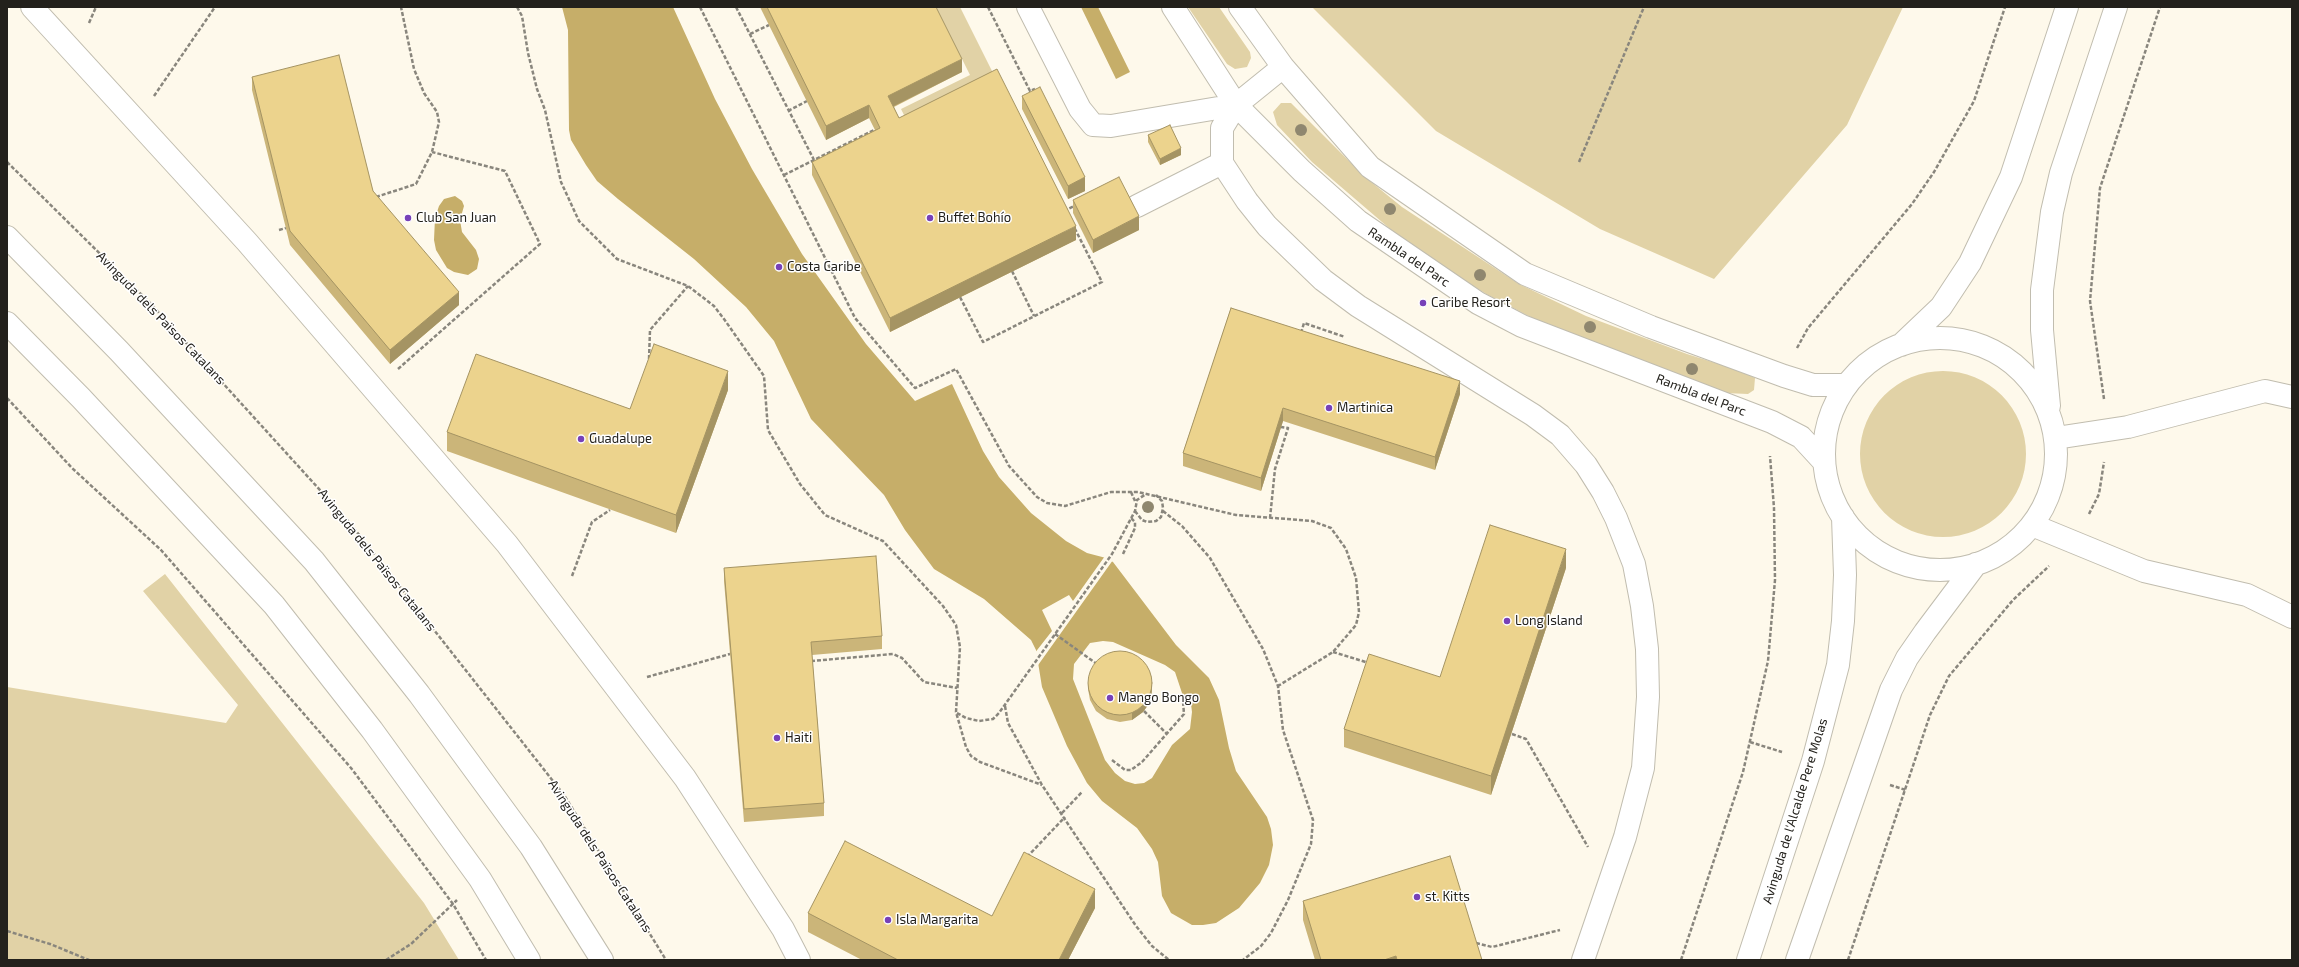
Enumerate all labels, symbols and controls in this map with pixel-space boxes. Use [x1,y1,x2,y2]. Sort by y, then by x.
place label: Club San Juan [416,210,496,226]
place label: Buffet Bohío [938,210,1011,226]
marker: Club San Juan [403,213,413,223]
marker: Buffet Bohío [925,213,935,223]
street label: Rambla del Parc [1365,224,1453,290]
street label: Avinguda dels Països Catalans [93,248,229,388]
place label: Costa Caribe [787,259,861,275]
marker: Costa Caribe [774,262,784,272]
place label: Caribe Resort [1431,295,1510,311]
marker: Caribe Resort [1418,298,1428,308]
street label: Rambla del Parc [1654,371,1748,419]
place label: Martinica [1337,400,1393,416]
marker: Martinica [1324,403,1334,413]
place label: Guadalupe [589,431,652,447]
marker: Guadalupe [576,434,586,444]
street label: Avinguda dels Països Catalans [315,486,439,634]
place label: Long Island [1515,613,1583,629]
marker: Long Island [1502,616,1512,626]
place label: Mango Bongo [1118,690,1199,706]
marker: Mango Bongo [1105,693,1115,703]
street label: Avinguda de l'Alcalde Pere Molas [1759,716,1831,906]
place label: Haiti [785,730,812,746]
marker: Haiti [772,733,782,743]
street label: Avinguda dels Països Catalans [545,777,655,935]
place label: st. Kitts [1425,889,1470,905]
marker: st. Kitts [1412,892,1422,902]
place label: Isla Margarita [896,912,978,928]
marker: Isla Margarita [883,915,893,925]

